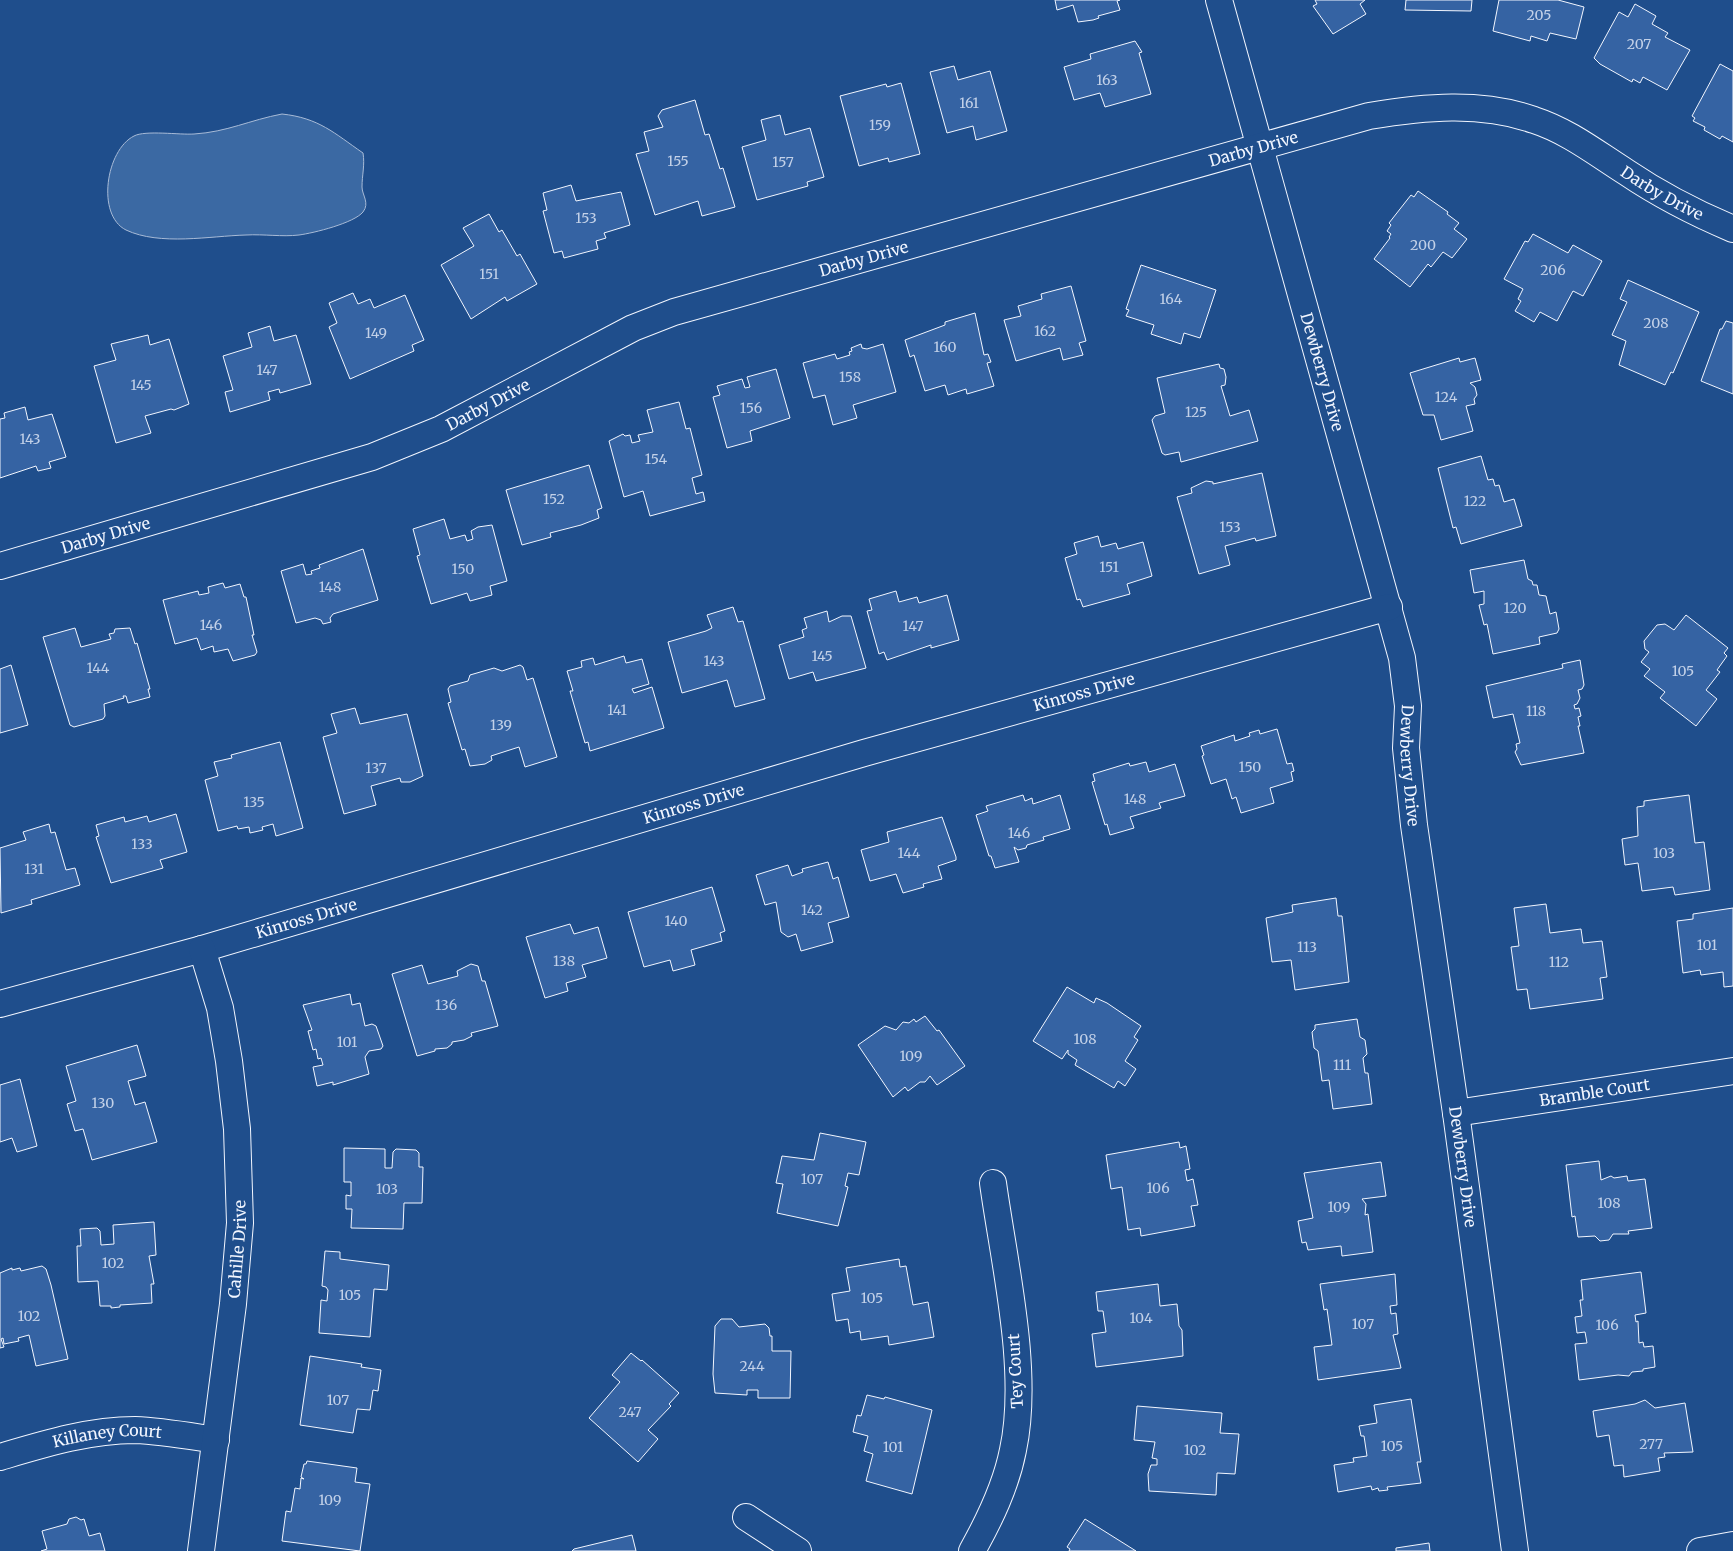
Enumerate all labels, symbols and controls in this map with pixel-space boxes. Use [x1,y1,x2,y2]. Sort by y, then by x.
house number: 205 [1527,6,1551,24]
house number: 207 [1627,35,1651,53]
house number: 163 [1096,71,1118,89]
house number: 161 [959,94,979,112]
house number: 159 [869,116,891,134]
street label: Darby Drive [1206,127,1300,171]
house number: 155 [667,152,689,170]
house number: 157 [772,153,794,171]
street label: Darby Drive [1617,162,1707,224]
house number: 153 [575,209,597,227]
street label: Darby Drive [817,236,910,281]
house number: 200 [1410,236,1436,254]
house number: 206 [1540,261,1566,279]
house number: 151 [479,265,499,283]
house number: 164 [1160,290,1183,308]
street label: Dewberry Drive [1296,310,1348,433]
house number: 208 [1643,314,1669,332]
house number: 162 [1034,322,1056,340]
house number: 149 [365,324,387,342]
house number: 160 [933,338,957,356]
house number: 147 [257,361,277,379]
house number: 158 [839,368,861,386]
street label: Darby Drive [443,374,533,435]
house number: 145 [130,376,152,394]
house number: 124 [1435,388,1458,406]
house number: 156 [740,399,762,417]
house number: 125 [1185,403,1207,421]
house number: 143 [20,430,40,448]
house number: 154 [645,450,668,468]
house number: 152 [543,490,565,508]
house number: 122 [1464,492,1486,510]
street label: Darby Drive [59,513,152,558]
house number: 153 [1219,518,1241,536]
house number: 151 [1099,558,1119,576]
house number: 150 [452,560,474,578]
house number: 148 [319,578,341,596]
house number: 120 [1503,599,1527,617]
house number: 146 [200,616,222,634]
house number: 147 [903,617,923,635]
house number: 145 [811,647,833,665]
house number: 143 [704,652,724,670]
house number: 144 [87,659,110,677]
house number: 105 [1672,662,1694,680]
street label: Kinross Drive [1031,668,1137,715]
house number: 141 [607,701,627,719]
house number: 118 [1526,702,1546,720]
street label: Dewberry Drive [1396,704,1424,827]
house number: 139 [490,716,512,734]
house number: 150 [1239,758,1261,776]
house number: 137 [365,759,387,777]
street label: Kinross Drive [641,779,746,828]
house number: 148 [1124,790,1146,808]
house number: 135 [243,793,265,811]
house number: 146 [1008,824,1030,842]
house number: 133 [131,835,153,853]
house number: 144 [898,844,921,862]
house number: 103 [1653,844,1675,862]
house number: 131 [24,860,44,878]
street label: Kinross Drive [253,894,359,943]
house number: 142 [801,901,823,919]
house number: 140 [664,912,688,930]
house number: 101 [1697,936,1717,954]
house number: 113 [1297,938,1317,956]
house number: 138 [553,952,575,970]
house number: 112 [1549,953,1569,971]
house number: 136 [435,996,457,1014]
house number: 108 [1073,1030,1097,1048]
house number: 101 [337,1033,357,1051]
house number: 109 [899,1047,923,1065]
house number: 111 [1333,1056,1351,1074]
street label: Bramble Court [1538,1074,1652,1110]
house number: 130 [92,1094,114,1112]
street label: Dewberry Drive [1445,1105,1481,1229]
house number: 107 [801,1170,823,1188]
house number: 106 [1146,1179,1170,1197]
house number: 103 [376,1180,398,1198]
house number: 108 [1597,1194,1621,1212]
house number: 109 [1327,1198,1351,1216]
street label: Cahille Drive [224,1200,250,1299]
house number: 102 [102,1254,124,1272]
house number: 105 [339,1286,361,1304]
house number: 105 [861,1289,883,1307]
house number: 102 [18,1307,40,1325]
house number: 104 [1129,1309,1153,1327]
house number: 107 [1352,1315,1374,1333]
house number: 106 [1595,1316,1619,1334]
street label: Tey Court [1003,1332,1027,1409]
house number: 244 [739,1357,765,1375]
house number: 107 [327,1391,349,1409]
house number: 247 [618,1403,642,1421]
street label: Killaney Court [50,1420,164,1452]
house number: 277 [1639,1435,1663,1453]
house number: 105 [1381,1437,1403,1455]
house number: 101 [883,1438,903,1456]
house number: 102 [1184,1441,1206,1459]
house number: 109 [318,1491,342,1509]

